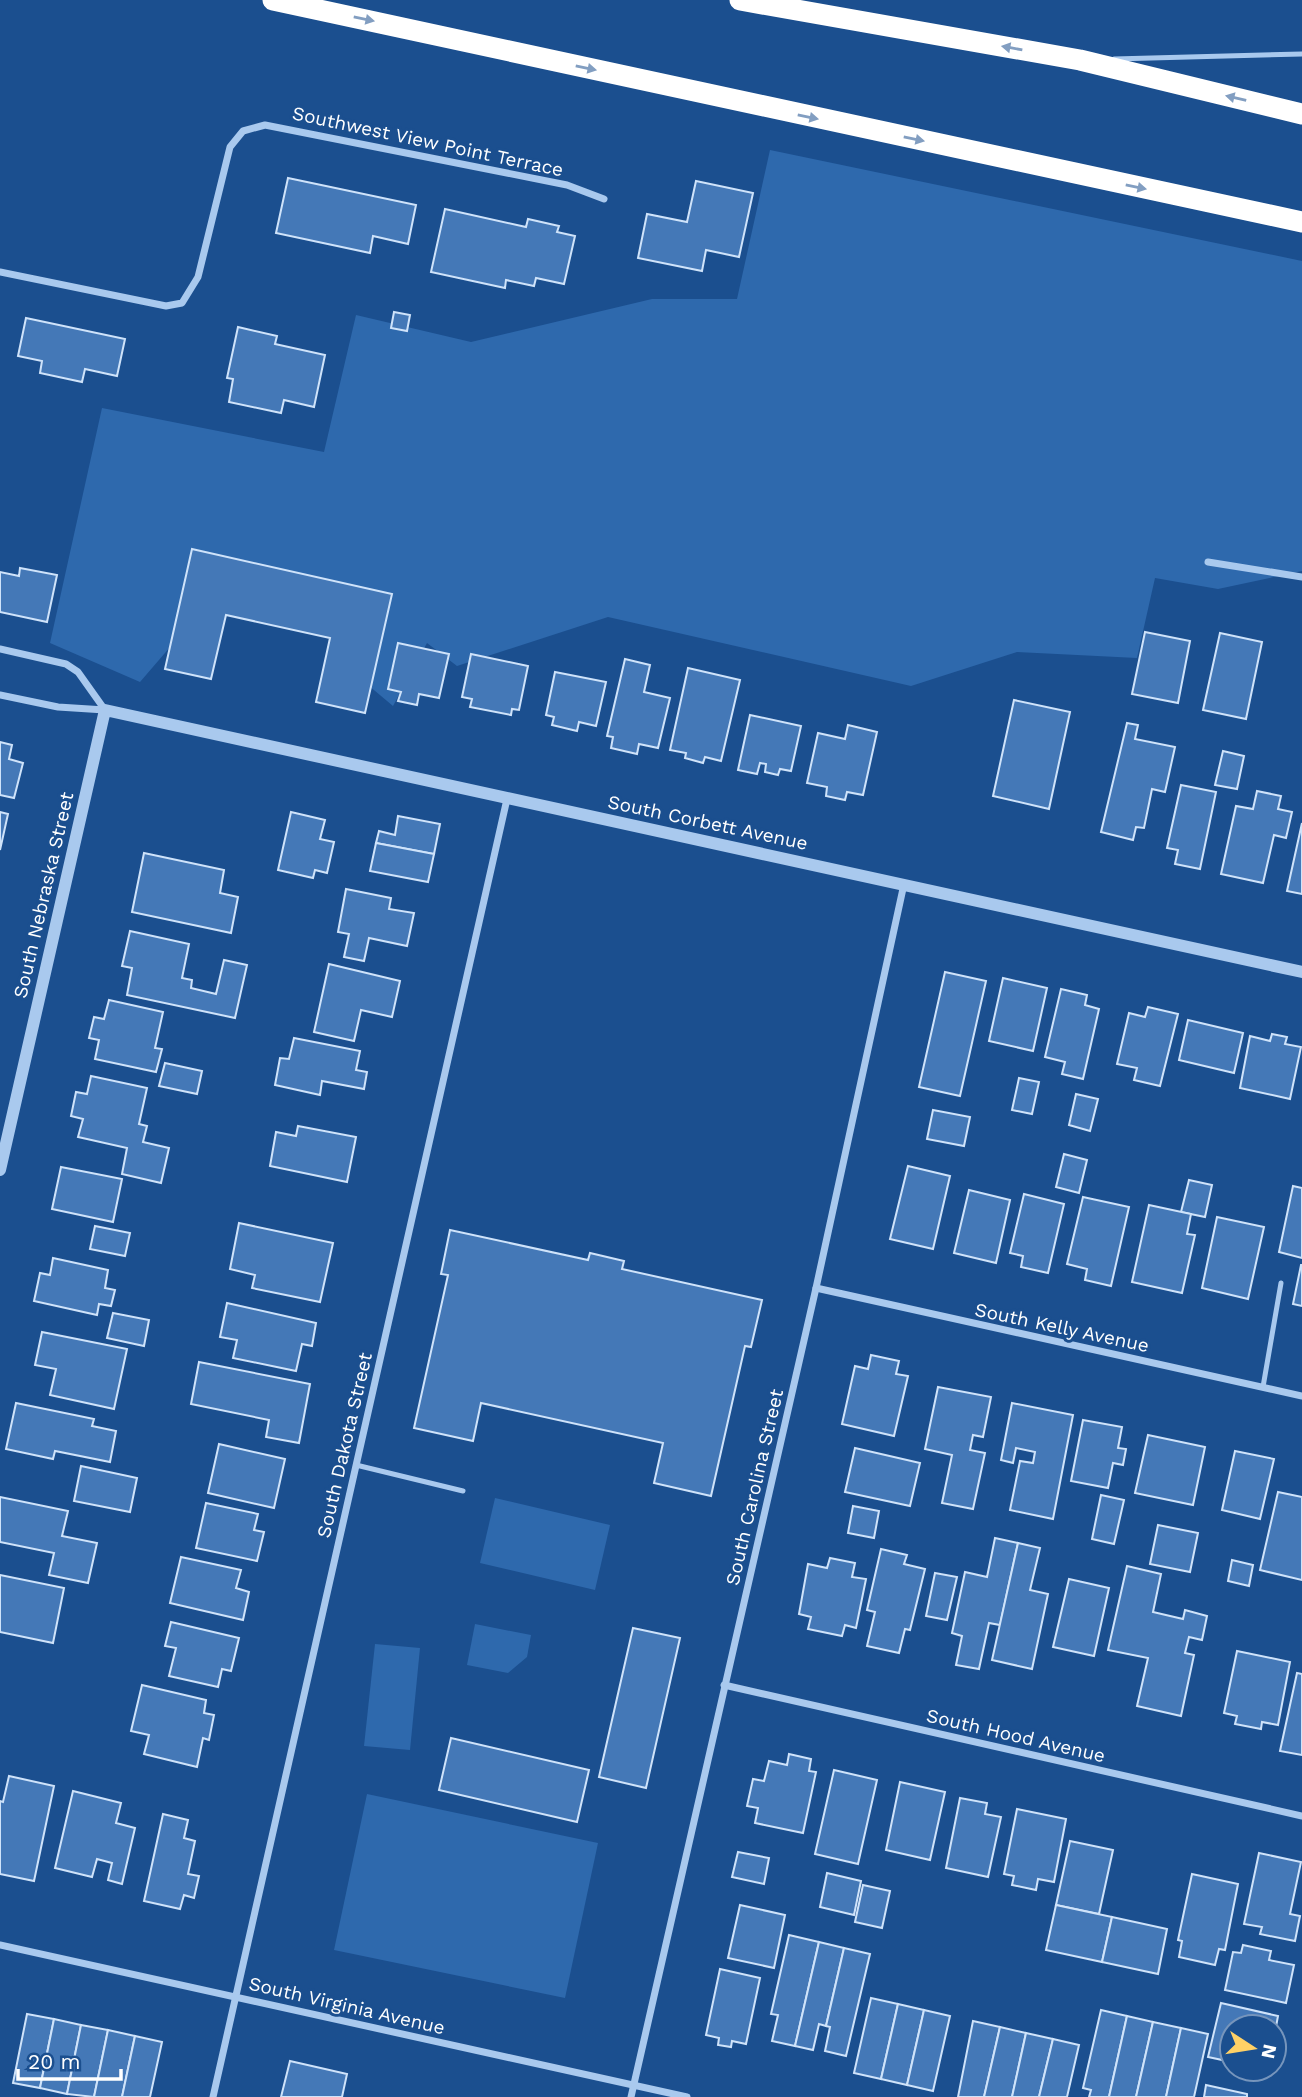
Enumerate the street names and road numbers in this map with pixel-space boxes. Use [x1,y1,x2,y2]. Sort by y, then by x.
street label: Southwest View Point Terrace [290,101,566,181]
street label: South Nebraska Street [9,790,78,1000]
street label: South Corbett Avenue [606,790,810,855]
street label: South Kelly Avenue [973,1298,1151,1357]
street label: South Dakota Street [312,1350,377,1540]
street label: South Carolina Street [721,1387,788,1588]
street label: South Hood Avenue [924,1704,1108,1767]
street label: South Virginia Avenue [247,1972,447,2039]

